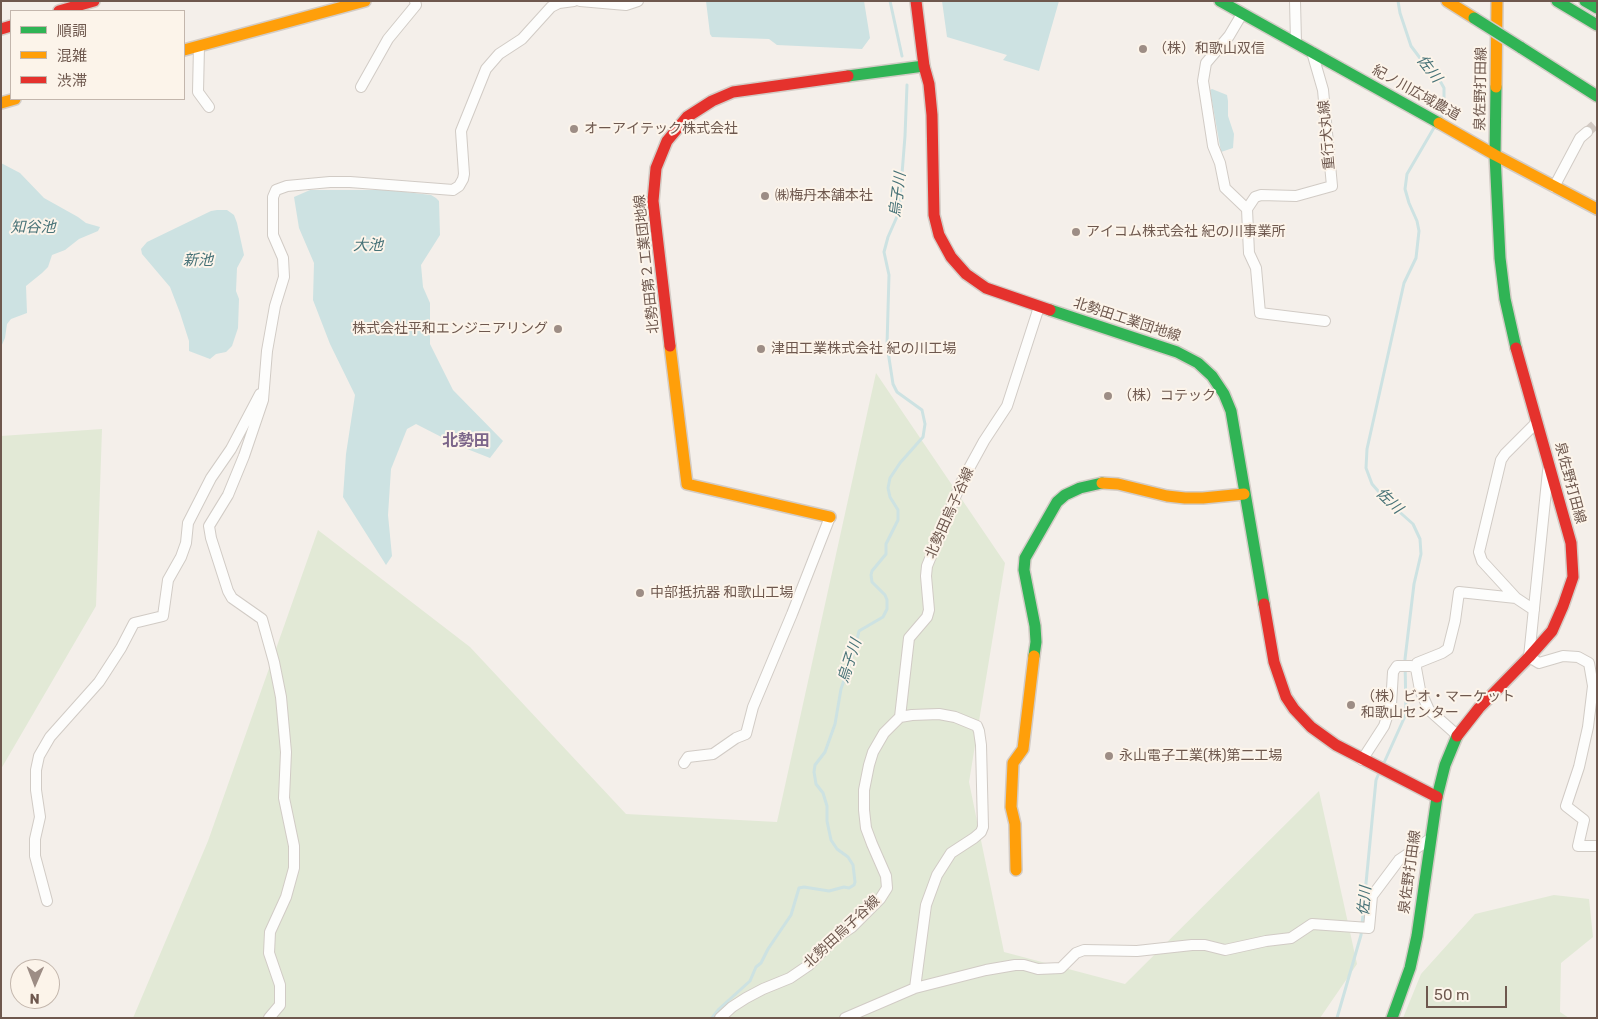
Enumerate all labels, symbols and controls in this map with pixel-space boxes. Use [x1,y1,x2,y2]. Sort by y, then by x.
legend [10,10,185,100]
text: 順調 [57,22,87,40]
place label: （株）和歌山双信 [1153,41,1265,57]
marker: （株）和歌山双信 [1137,43,1149,55]
text: 混雑 [57,47,87,65]
street label: 泉佐野打田線 [1472,47,1490,131]
water label: 佐川 [1413,52,1445,86]
street label: 紀ノ川広域農道 [1369,62,1463,124]
text: 渋滞 [57,72,87,90]
street label: 重行犬丸線 [1316,99,1338,171]
place label: オーアイテック株式会社 [584,121,738,137]
marker: オーアイテック株式会社 [568,123,580,135]
water label: 烏子川 [886,172,910,218]
place label: ㈱梅丹本舗本社 [775,188,873,204]
marker: ㈱梅丹本舗本社 [759,190,771,202]
street label: 北勢田第２工業団地線 [631,194,663,334]
water label: 知谷池 [11,219,55,237]
place label: アイコム株式会社 紀の川事業所 [1086,224,1285,240]
marker: アイコム株式会社 紀の川事業所 [1070,226,1082,238]
water label: 大池 [353,237,383,255]
water label: 新池 [183,252,213,270]
street label: 北勢田工業団地線 [1071,295,1183,345]
place label: 株式会社平和エンジニアリング [352,321,548,337]
marker: 株式会社平和エンジニアリング [552,323,564,335]
place label: 津田工業株式会社 紀の川工場 [771,341,956,357]
marker: 津田工業株式会社 紀の川工場 [755,343,767,355]
place label: （株）コテック [1118,388,1216,404]
marker: （株）コテック [1102,390,1114,402]
district label: 北勢田 [442,431,490,451]
street label: 泉佐野打田線 [1551,440,1589,526]
street label: 北勢田烏子谷線 [922,465,978,561]
water label: 佐川 [1372,484,1406,518]
place label: 中部抵抗器 和歌山工場 [650,585,793,601]
marker: 中部抵抗器 和歌山工場 [634,587,646,599]
water label: 烏子川 [834,637,866,685]
place label: （株）ビオ・マーケット 和歌山センター [1361,689,1515,722]
marker: （株）ビオ・マーケット 和歌山センター [1345,699,1357,711]
place label: 永山電子工業(株)第二工場 [1119,748,1282,764]
marker: 永山電子工業(株)第二工場 [1103,750,1115,762]
street label: 泉佐野打田線 [1396,829,1424,915]
water label: 佐川 [1355,885,1375,917]
street label: 北勢田烏子谷線 [800,892,884,972]
north arrow [10,959,60,1009]
scale bar [1428,976,1509,1008]
text: 50 m [1434,986,1469,1004]
text: N [30,990,40,1007]

